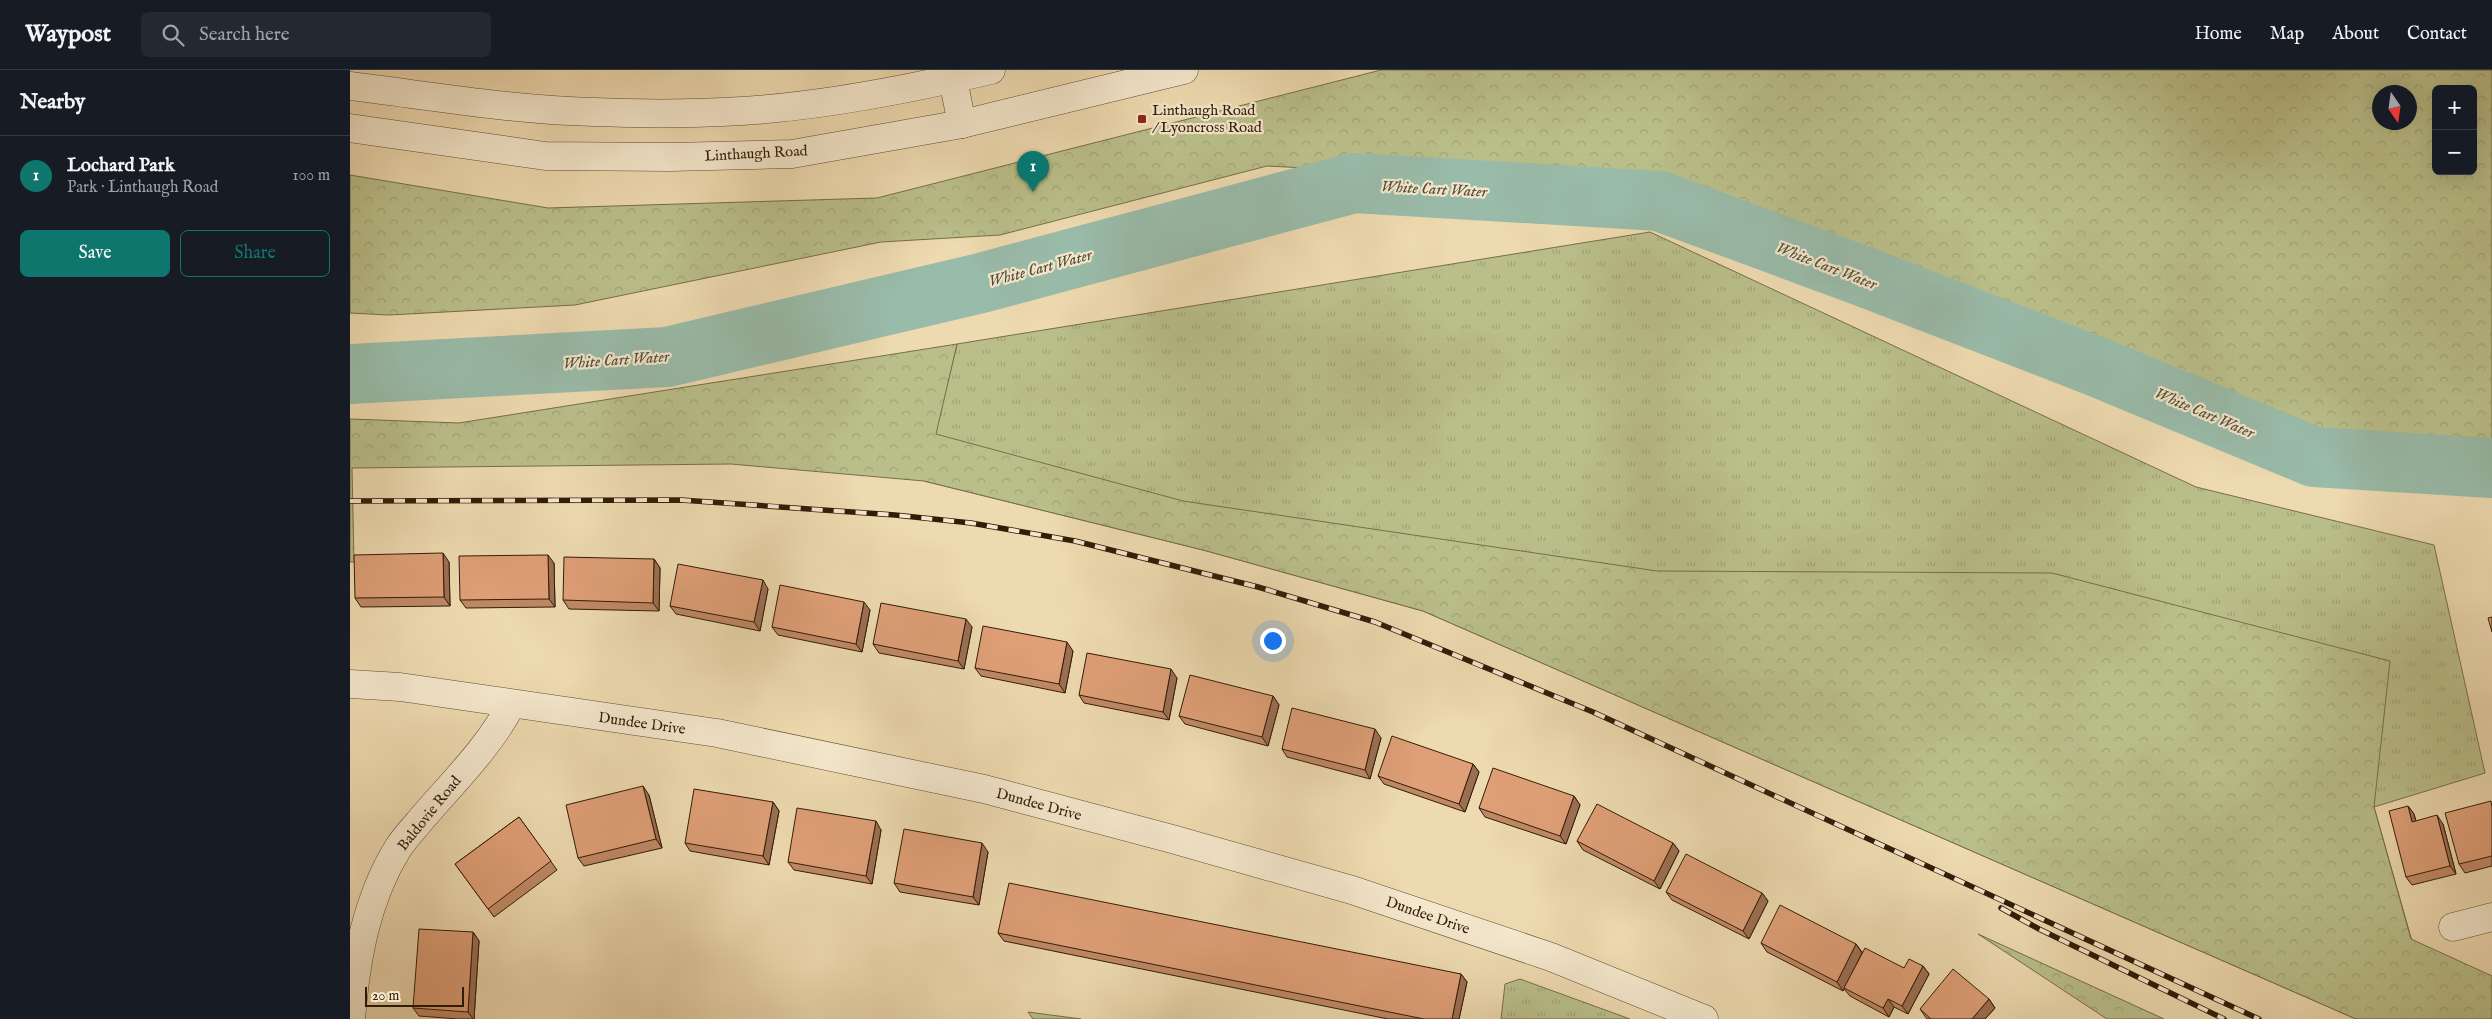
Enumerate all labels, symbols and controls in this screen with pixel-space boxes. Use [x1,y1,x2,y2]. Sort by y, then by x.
search box [141,12,491,57]
text: Waypost [25,19,111,50]
icon: search [159,21,187,49]
text: Search here [199,23,290,47]
text: Home [2195,23,2242,46]
text: Map [2270,23,2304,46]
text: About [2332,23,2379,46]
text: Contact [2407,23,2467,46]
north arrow [2372,85,2417,130]
map controls [2432,85,2477,175]
button: + [2432,85,2477,130]
text: Nearby [20,89,85,116]
place label: Linthaugh Road / Lyoncross Road [1152,101,1263,137]
marker: Linthaugh Road / Lyoncross Road [1136,113,1148,125]
button: − [2432,130,2477,175]
street label: Linthaugh Road [704,141,809,166]
pin: 1 [1017,151,1049,192]
text: Lochard Park [67,154,175,178]
text: 1 [33,166,39,186]
text: 100 m [293,166,330,186]
water label: White Cart Water [1380,177,1489,203]
text: Park · Linthaugh Road [67,178,218,198]
button: Save [20,230,170,277]
button: Share [180,230,330,277]
water label: White Cart Water [1773,239,1881,296]
water label: White Cart Water [987,245,1096,292]
water label: White Cart Water [563,347,671,375]
water label: White Cart Water [2151,384,2258,444]
your location [1260,628,1286,654]
street label: Dundee Drive [597,708,687,739]
street label: Baldovie Road [393,771,466,855]
street label: Dundee Drive [994,784,1084,825]
street label: Dundee Drive [1383,892,1473,939]
scale bar [365,984,464,1007]
text: 20 m [372,987,399,1005]

